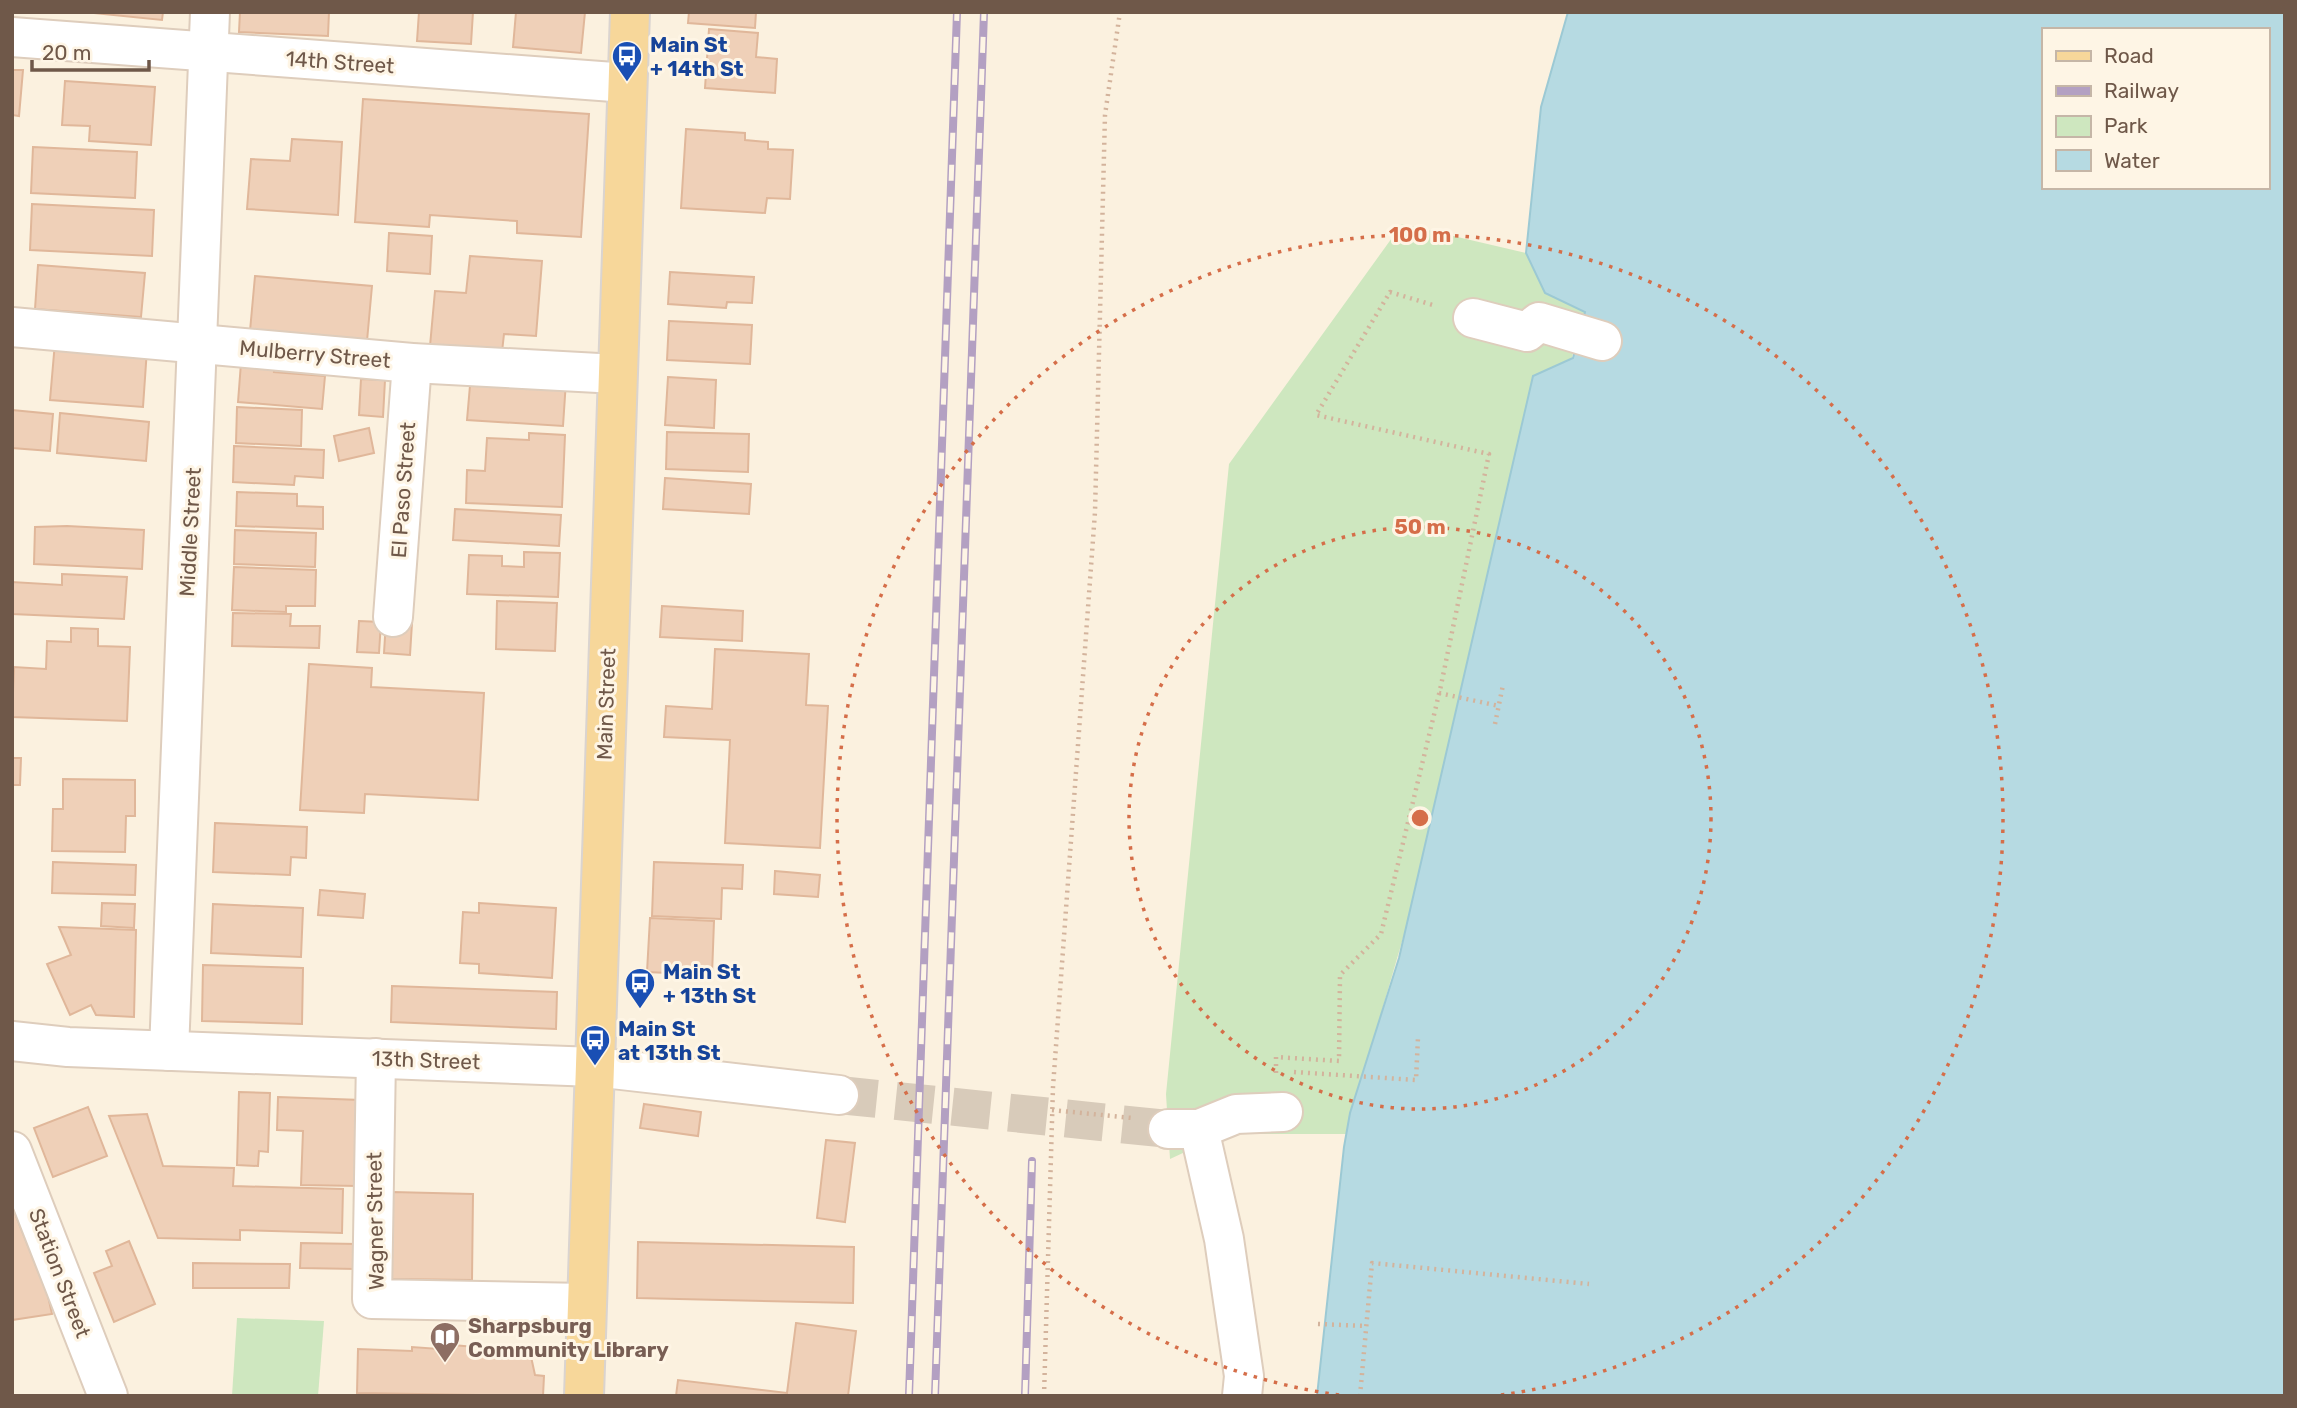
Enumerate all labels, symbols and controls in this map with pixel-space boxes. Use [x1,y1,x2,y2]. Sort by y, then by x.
scale bar [32,28,149,72]
legend [2042,28,2269,189]
place label: Main St + 14th St [650,32,744,81]
bus stop icon: Main St + 14th St [610,39,644,83]
text: 20 m [42,40,91,65]
text: Road [2104,43,2154,68]
street label: 14th Street [285,46,395,78]
text: Railway [2104,78,2179,103]
text: Park [2104,113,2148,138]
text: Water [2104,148,2160,173]
text: 100 m [1389,222,1451,247]
street label: Mulberry Street [238,335,392,373]
street label: El Paso Street [386,421,420,559]
street label: Middle Street [174,467,206,597]
text: 50 m [1394,514,1446,539]
street label: Main Street [592,648,620,760]
centre of rings [1408,806,1432,830]
place label: Main St + 13th St [663,959,756,1008]
bus stop icon: Main St + 13th St [623,966,657,1010]
place label: Main St at 13th St [618,1016,721,1065]
bus stop icon: Main St at 13th St [578,1023,612,1067]
street label: 13th Street [371,1046,481,1074]
street label: Wagner Street [361,1152,389,1290]
street label: Station Street [24,1205,96,1341]
place label: Sharpsburg Community Library [468,1313,669,1362]
library icon: Sharpsburg Community Library [428,1320,462,1364]

